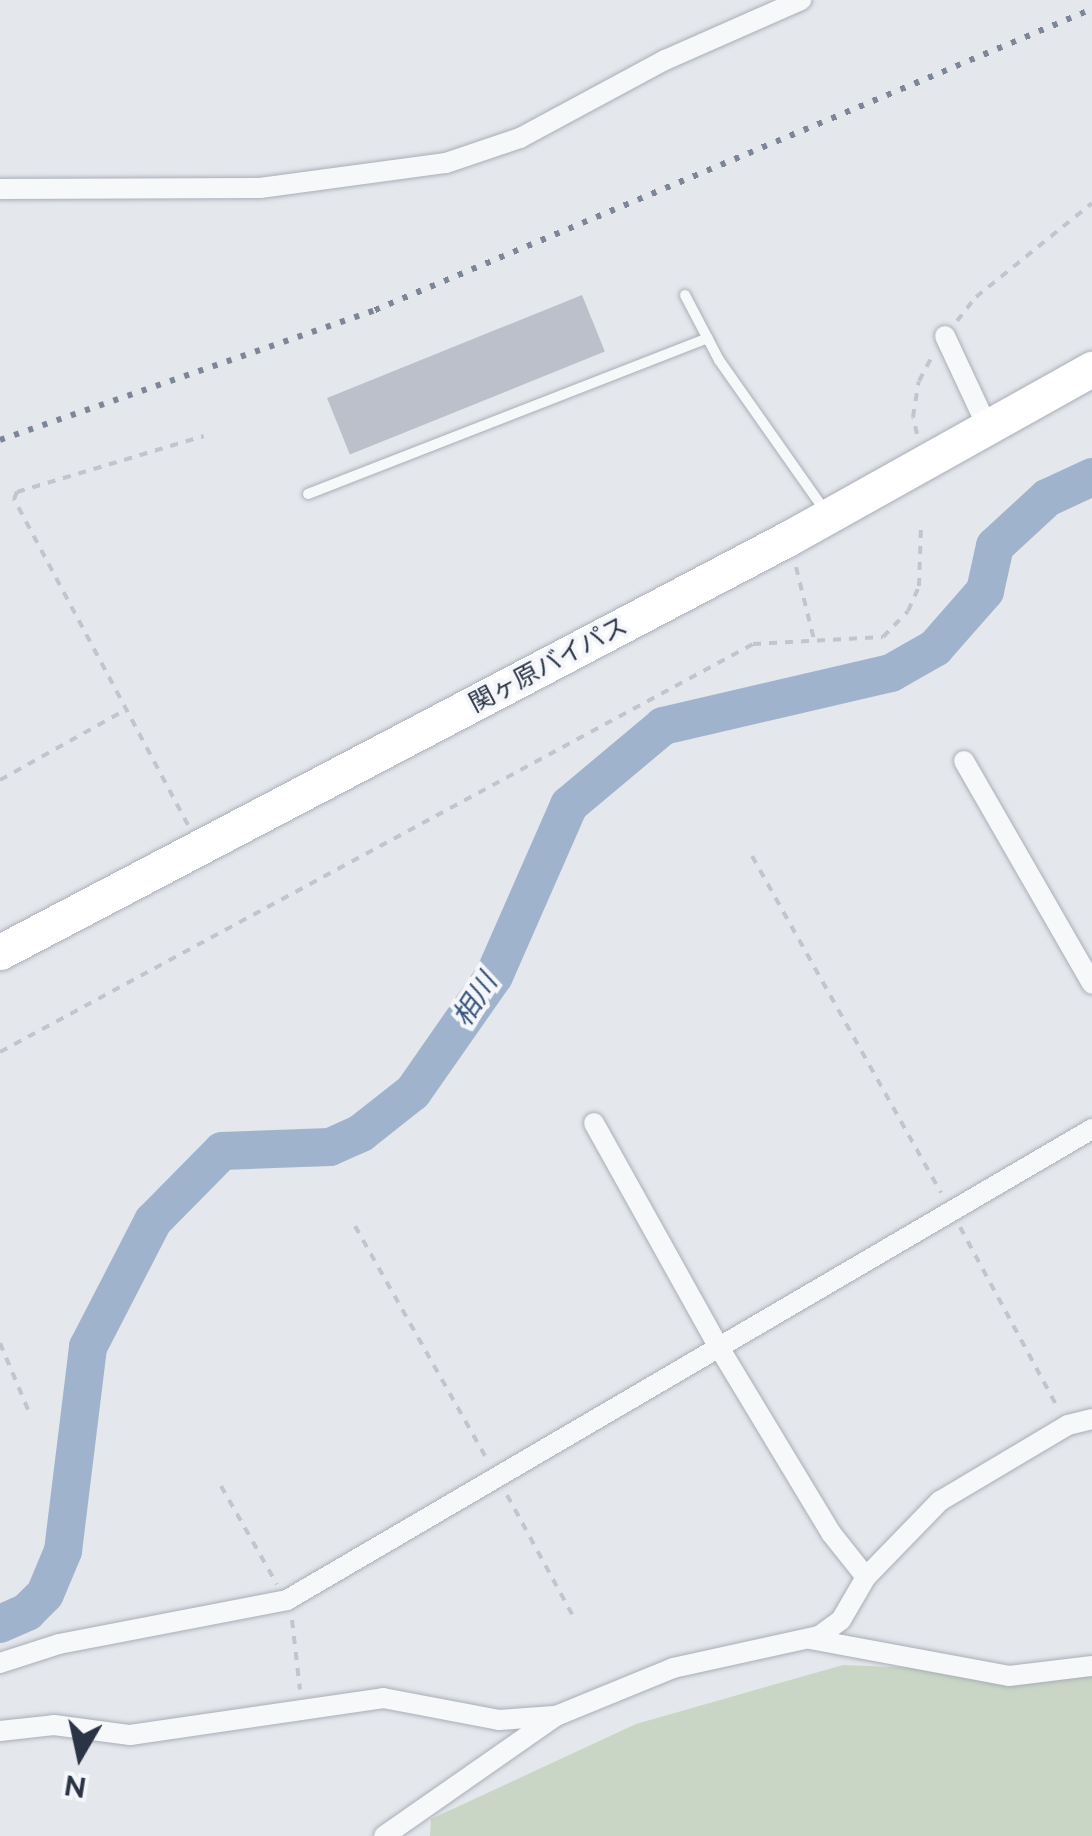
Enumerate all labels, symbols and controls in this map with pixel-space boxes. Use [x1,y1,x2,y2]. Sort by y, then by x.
street label: 関ヶ原バイパス [464,610,632,718]
water label: 相川 [446,967,504,1033]
north arrow [30,1706,130,1806]
text: N [62,1768,88,1804]

